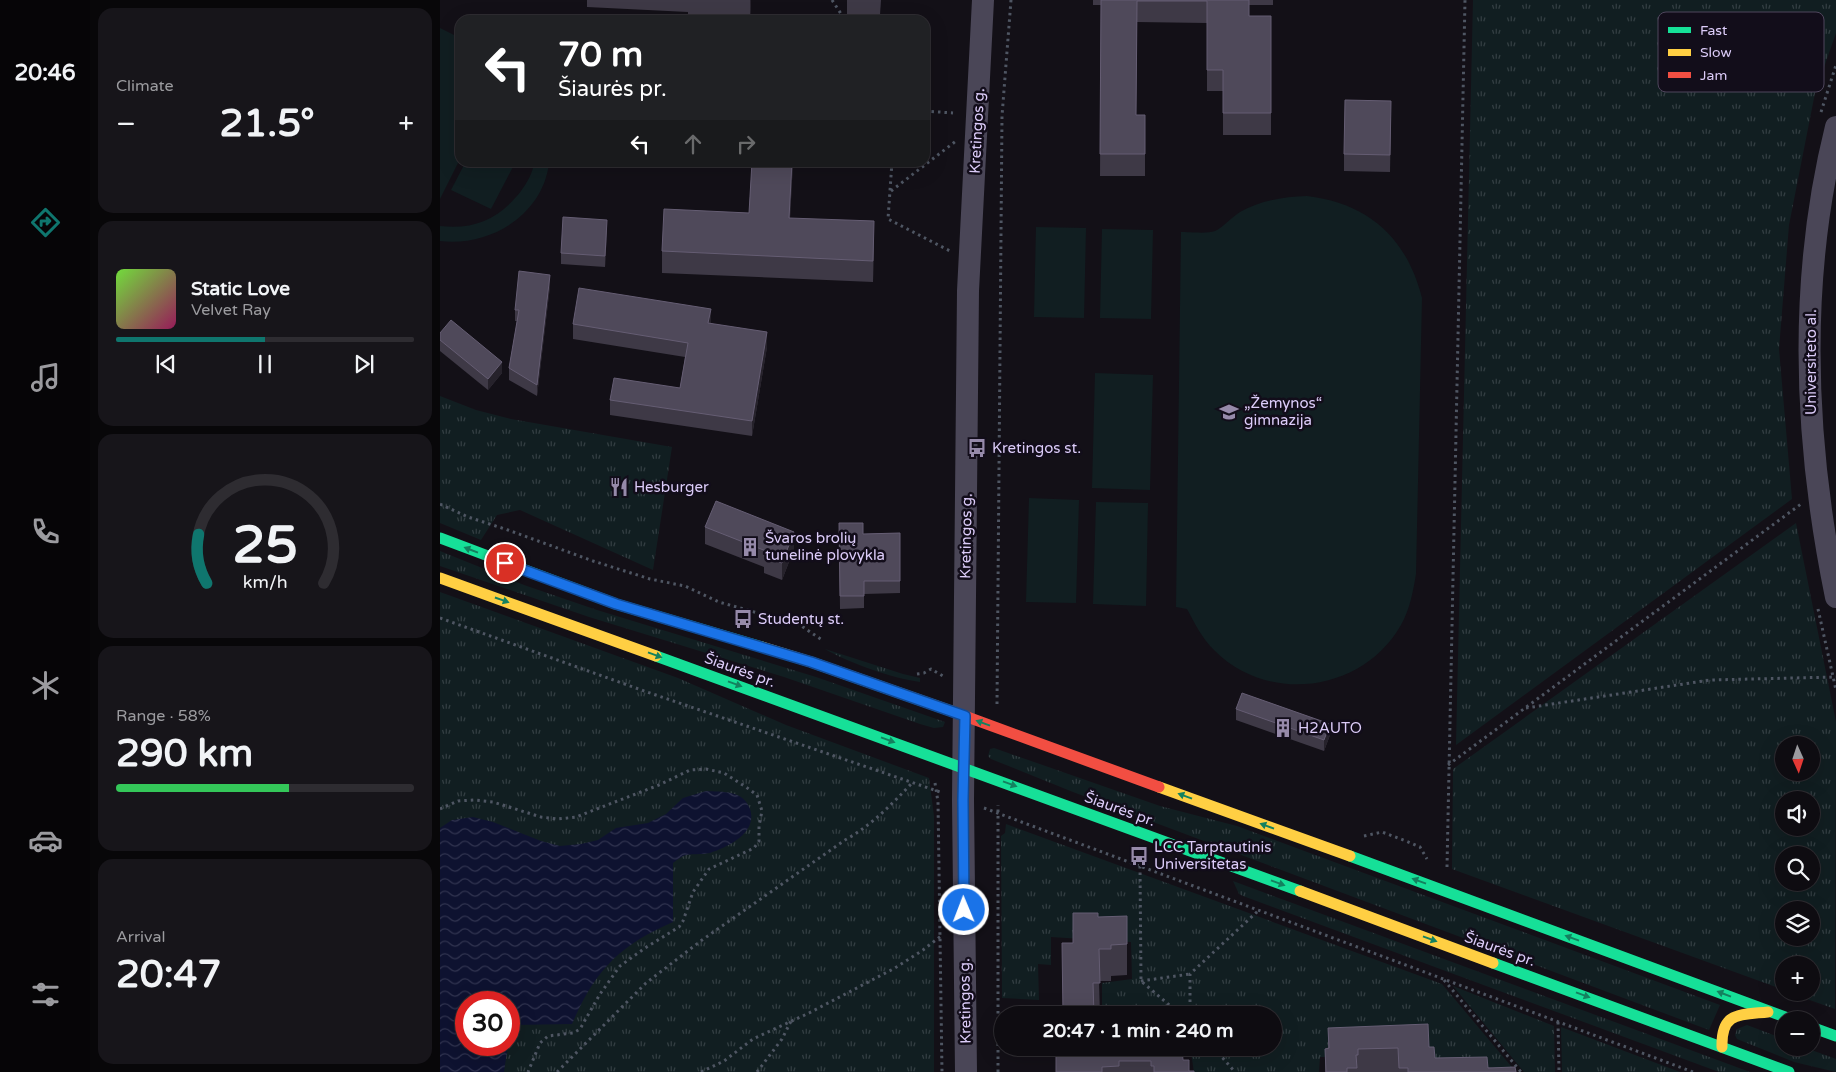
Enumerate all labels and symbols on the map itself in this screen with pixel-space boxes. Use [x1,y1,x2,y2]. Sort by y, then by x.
legend [1658,12,1824,92]
text: Fast [1700,22,1728,39]
text: Slow [1700,44,1732,61]
text: Jam [1700,67,1727,84]
street label: Kretingos g. [966,88,988,174]
street label: Universiteto al. [1802,309,1820,415]
place label: „Žemynos“ gimnazija [1244,394,1322,429]
school or university icon: „Žemynos“ gimnazija [1218,401,1240,423]
bus stop icon: Kretingos st. [966,437,988,459]
place label: Kretingos st. [992,439,1081,457]
restaurant icon: Hesburger [608,476,630,498]
place label: Hesburger [634,478,709,496]
street label: Kretingos g. [956,493,976,579]
place label: Švaros brolių tunelinė plovykla [765,529,885,564]
building icon: Švaros brolių tunelinė plovykla [739,536,761,558]
pin [484,542,526,584]
one-way arrow [463,546,478,554]
one-way arrow [495,597,510,604]
bus stop icon: Studentų st. [732,608,754,630]
place label: Studentų st. [758,610,844,628]
street label: Šiaurės pr. [702,649,778,691]
one-way arrow [648,652,663,659]
one-way arrow [728,681,743,688]
building icon: H2AUTO [1272,717,1294,739]
one-way arrow [975,719,990,727]
place label: H2AUTO [1298,719,1362,737]
one-way arrow [881,736,896,744]
north arrow [1775,736,1820,781]
one-way arrow [1003,780,1018,788]
street label: Šiaurės pr. [1082,788,1158,830]
one-way arrow [1177,792,1192,800]
one-way arrow [1259,822,1274,830]
place label: LCC Tarptautinis Universitetas [1154,838,1271,873]
bus stop icon: LCC Tarptautinis Universitetas [1128,845,1150,867]
one-way arrow [1412,877,1427,884]
one-way arrow [1270,880,1285,887]
position arrow [937,883,989,935]
street label: Šiaurės pr. [1462,928,1538,970]
one-way arrow [1564,934,1579,942]
one-way arrow [1423,935,1438,943]
street label: Kretingos g. [955,958,975,1044]
one-way arrow [1716,990,1731,998]
speed limit sign: 30 [455,991,520,1056]
one-way arrow [1575,992,1590,999]

